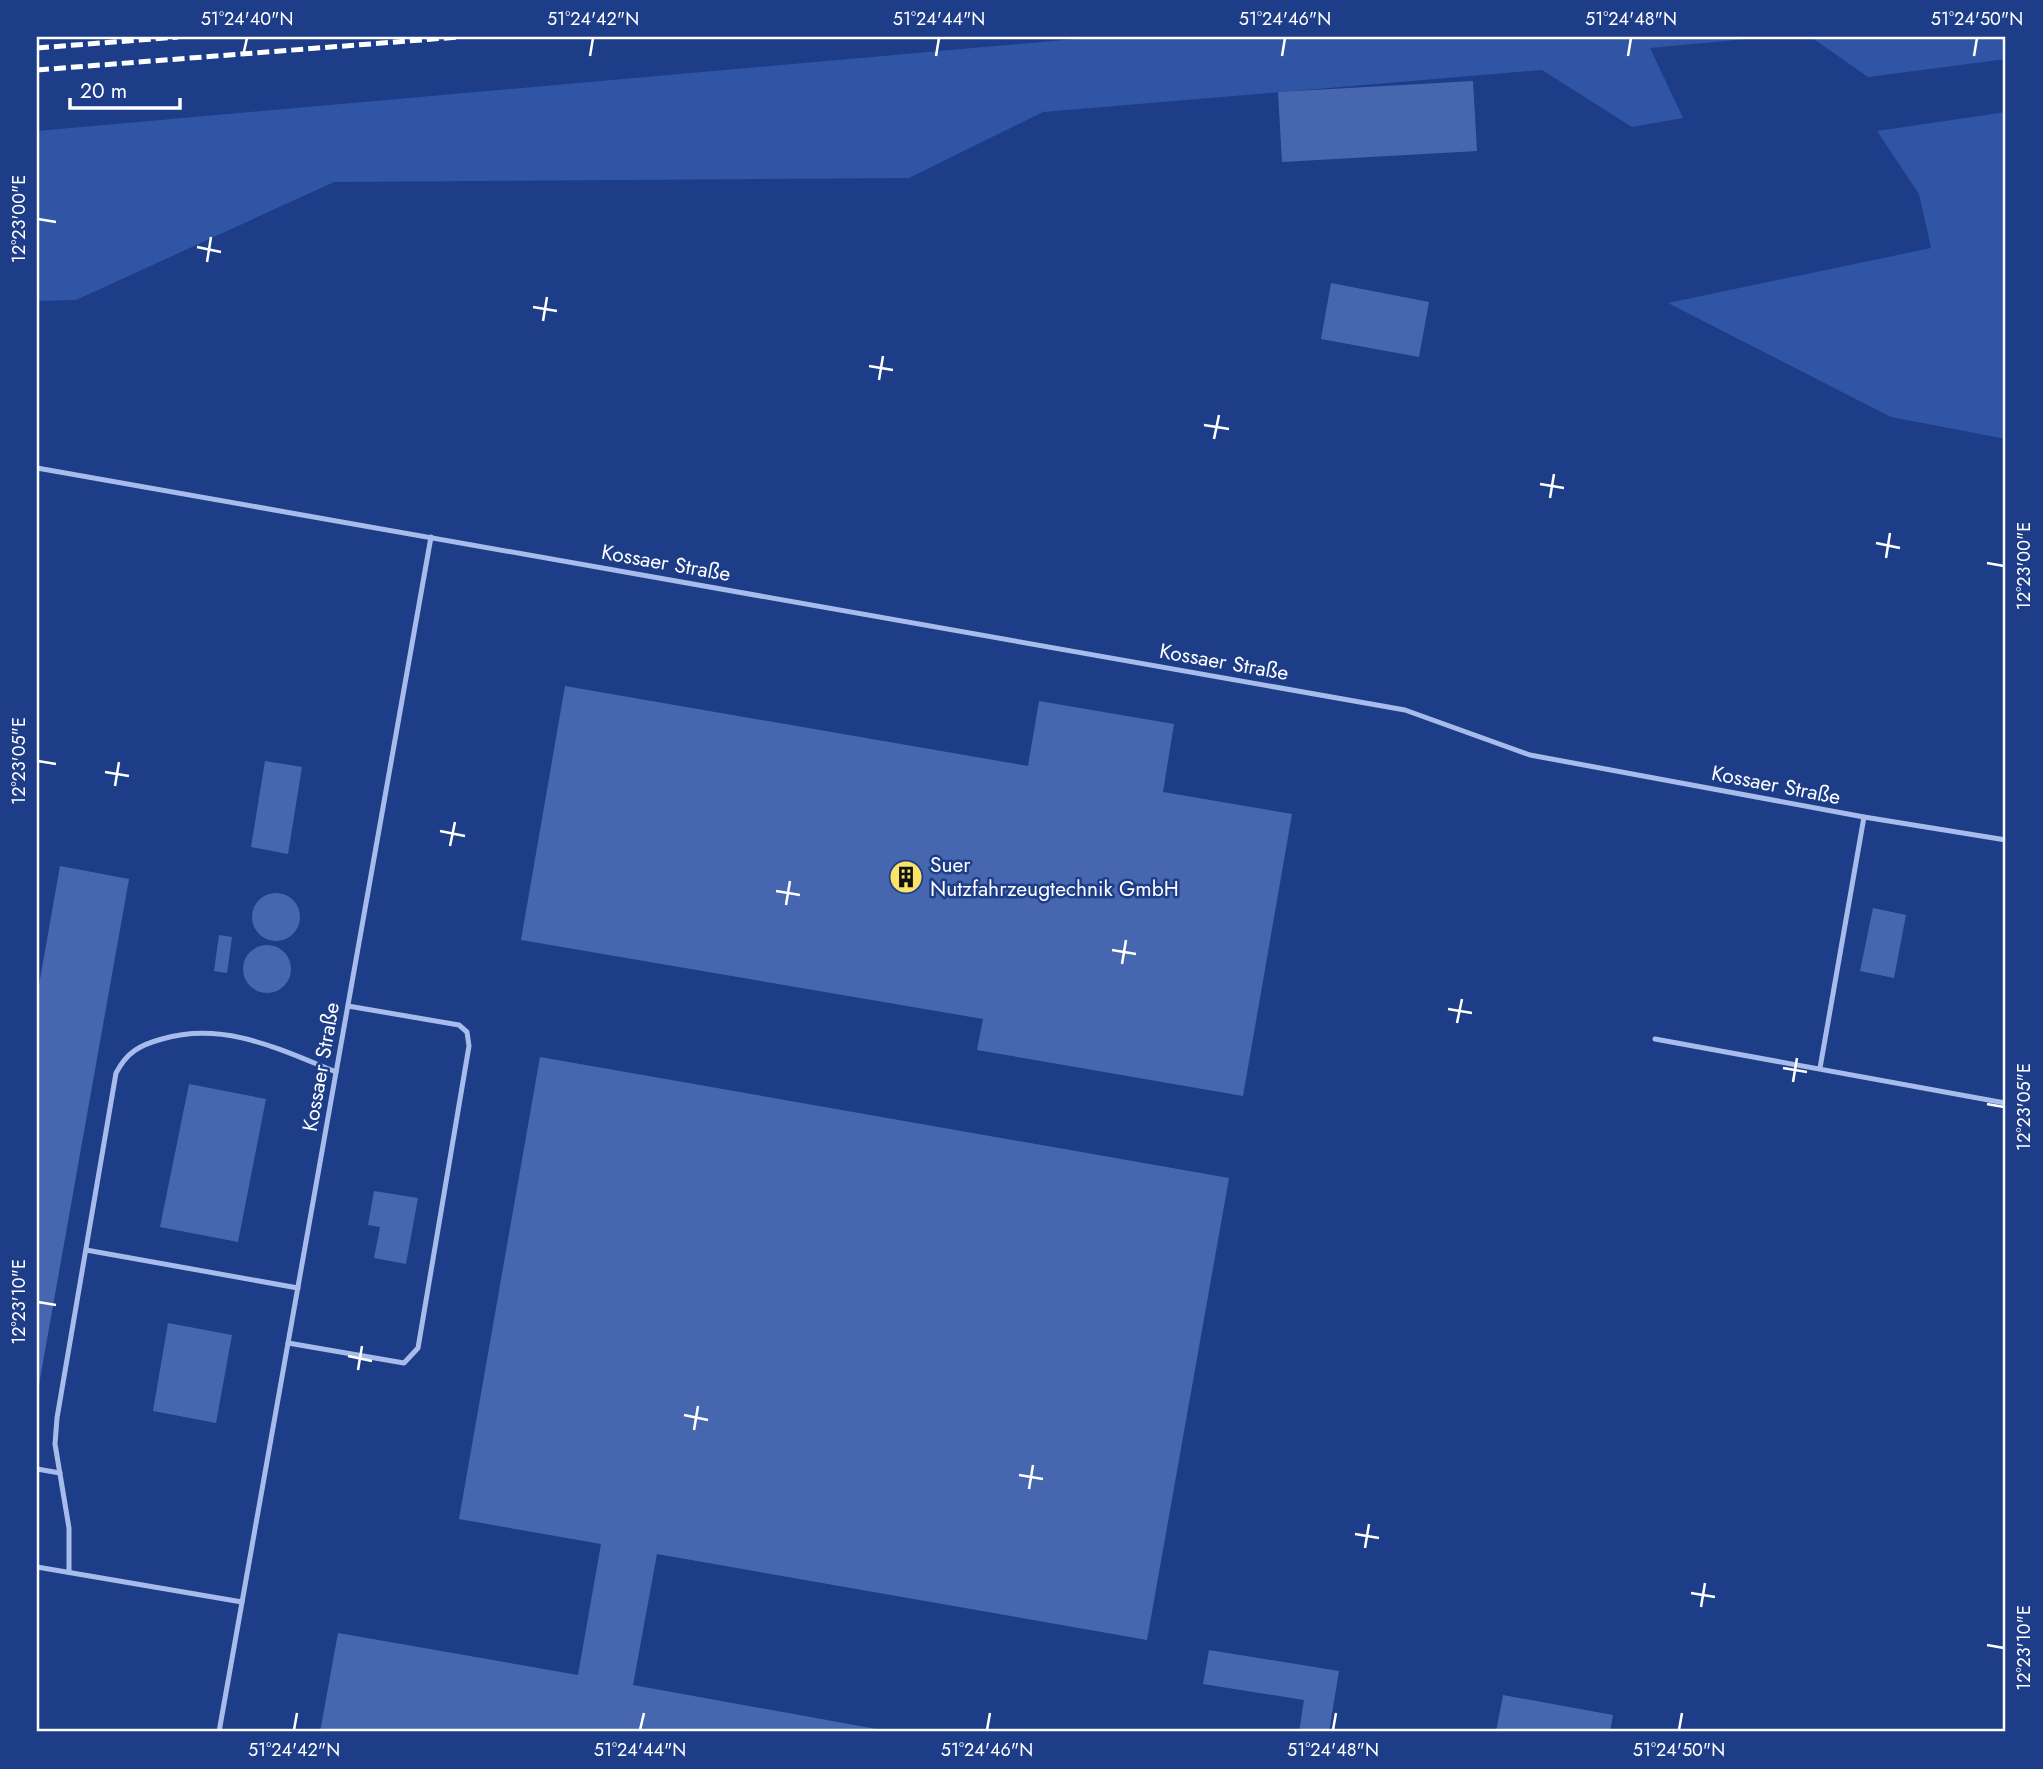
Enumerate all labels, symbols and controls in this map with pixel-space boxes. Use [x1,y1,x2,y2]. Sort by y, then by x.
text: 51°24'40"N [201,6,293,32]
text: 51°24'42"N [547,6,639,32]
text: 51°24'44"N [893,6,985,32]
text: 51°24'46"N [1239,6,1331,32]
text: 51°24'48"N [1585,6,1677,32]
text: 51°24'50"N [1931,6,2023,32]
scale bar [70,66,180,110]
text: 20 m [80,76,127,106]
text: 12°23'00"E [6,175,32,263]
text: 12°23'00"E [2011,522,2037,610]
street label: Kossaer Straße [599,537,733,589]
street label: Kossaer Straße [1157,636,1291,688]
text: 12°23'05"E [6,717,32,805]
street label: Kossaer Straße [1709,758,1843,812]
place label: Suer Nutzfahrzeugtechnik GmbH [930,850,1179,904]
building icon: Suer Nutzfahrzeugtechnik GmbH [887,858,925,896]
street label: Kossaer Straße [295,1000,347,1134]
text: 12°23'05"E [2011,1063,2037,1151]
text: 12°23'10"E [6,1259,32,1345]
text: 12°23'10"E [2011,1605,2037,1691]
text: 51°24'42"N [248,1737,340,1763]
text: 51°24'44"N [594,1737,686,1763]
text: 51°24'46"N [941,1737,1033,1763]
text: 51°24'48"N [1287,1737,1379,1763]
text: 51°24'50"N [1633,1737,1725,1763]

